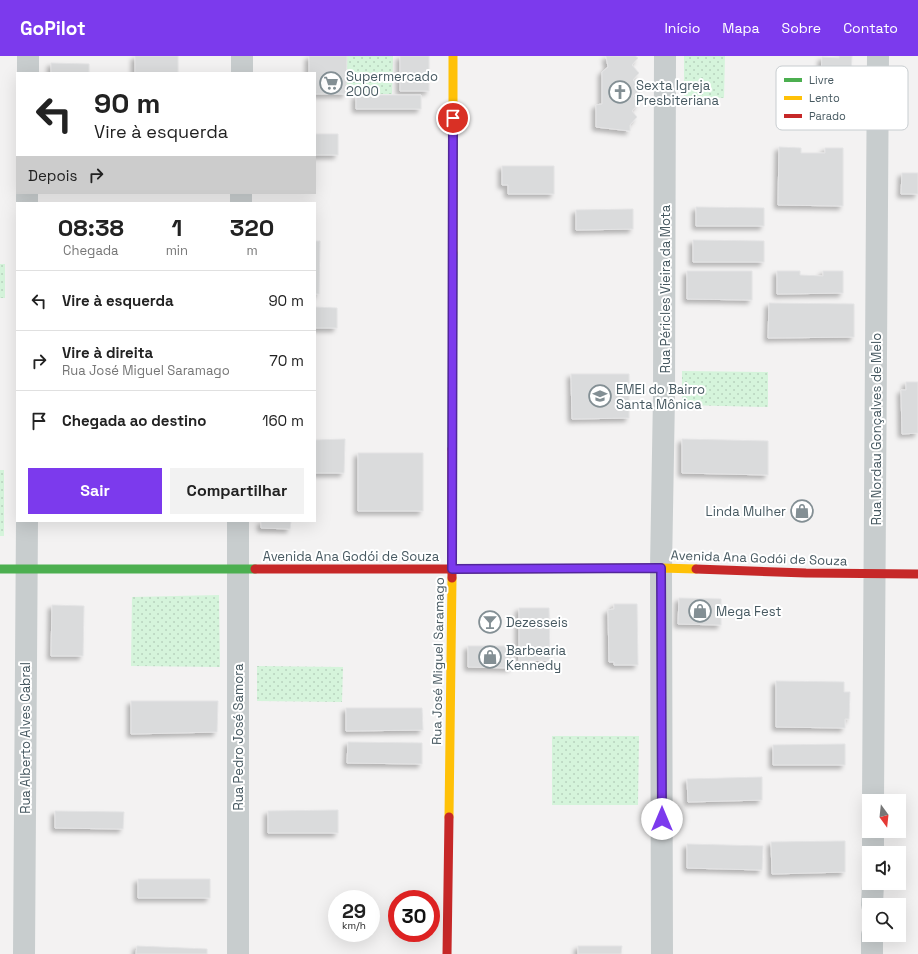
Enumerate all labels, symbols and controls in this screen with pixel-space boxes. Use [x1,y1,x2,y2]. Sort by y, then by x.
text: GoPilot [20,16,86,41]
text: Início [664,19,700,37]
text: Mapa [722,19,760,37]
text: Sobre [782,19,821,37]
text: Contato [843,19,898,37]
legend [776,66,908,130]
place label: Supermercado 2000 [346,68,438,100]
supermarket icon: Supermercado 2000 [318,70,344,96]
text: Livre [809,73,834,87]
place label: Sexta Igreja Presbiteriana [636,77,720,109]
church icon: Sexta Igreja Presbiteriana [607,79,633,105]
text: 90 m [94,85,160,121]
icon: left [28,88,80,140]
text: Lento [809,91,840,105]
pin [436,101,470,135]
icon: arrive [442,107,464,129]
text: Parado [809,109,846,123]
text: Vire à esquerda [94,120,228,143]
icon: right [85,164,107,186]
text: Depois [28,166,77,185]
street label: Rua Péricles Vieira da Mota [657,204,674,373]
text: 08:38 [58,212,124,243]
text: 1 [171,212,182,243]
text: 320 [230,212,274,243]
text: Chegada [63,242,119,259]
text: min [166,242,188,259]
text: m [246,242,258,259]
icon: left [28,290,50,312]
text: Vire à esquerda [62,291,174,310]
text: 90 m [268,291,304,310]
street label: Rua Nordau Gonçalves de Melo [868,333,885,525]
text: Vire à direita [62,343,153,362]
icon: right [28,350,50,372]
text: 70 m [269,351,304,370]
text: Rua José Miguel Saramago [62,362,230,379]
place label: EMEI do Bairro Santa Mônica [616,381,705,413]
school or university icon: EMEI do Bairro Santa Mônica [587,383,613,409]
icon: arrive [28,410,50,432]
text: Chegada ao destino [62,411,206,430]
text: 160 m [262,411,304,430]
button: Sair [28,468,162,514]
button: Compartilhar [170,468,304,514]
shop icon: Linda Mulher [789,498,815,524]
place label: Linda Mulher [706,503,786,520]
street label: Avenida Ana Godói de Souza [670,546,848,570]
street label: Avenida Ana Godói de Souza [263,548,440,565]
street label: Rua José Miguel Saramago [428,577,448,745]
shop icon: Mega Fest [687,598,713,624]
place label: Mega Fest [716,603,781,620]
bar icon: Dezesseis [477,609,503,635]
place label: Dezesseis [506,614,568,631]
place label: Barbearia Kennedy [506,642,567,674]
shop icon: Barbearia Kennedy [477,644,503,670]
street label: Rua Alberto Alves Cabral [17,662,34,814]
street label: Rua Pedro José Samora [230,663,247,810]
north arrow [862,794,906,838]
map controls [862,794,906,942]
position arrow [641,798,683,840]
button: sound [862,846,906,890]
speed limit sign: 30 [388,890,440,942]
text: 29 [342,898,366,924]
button: search [862,898,906,942]
text: km/h [342,919,366,932]

